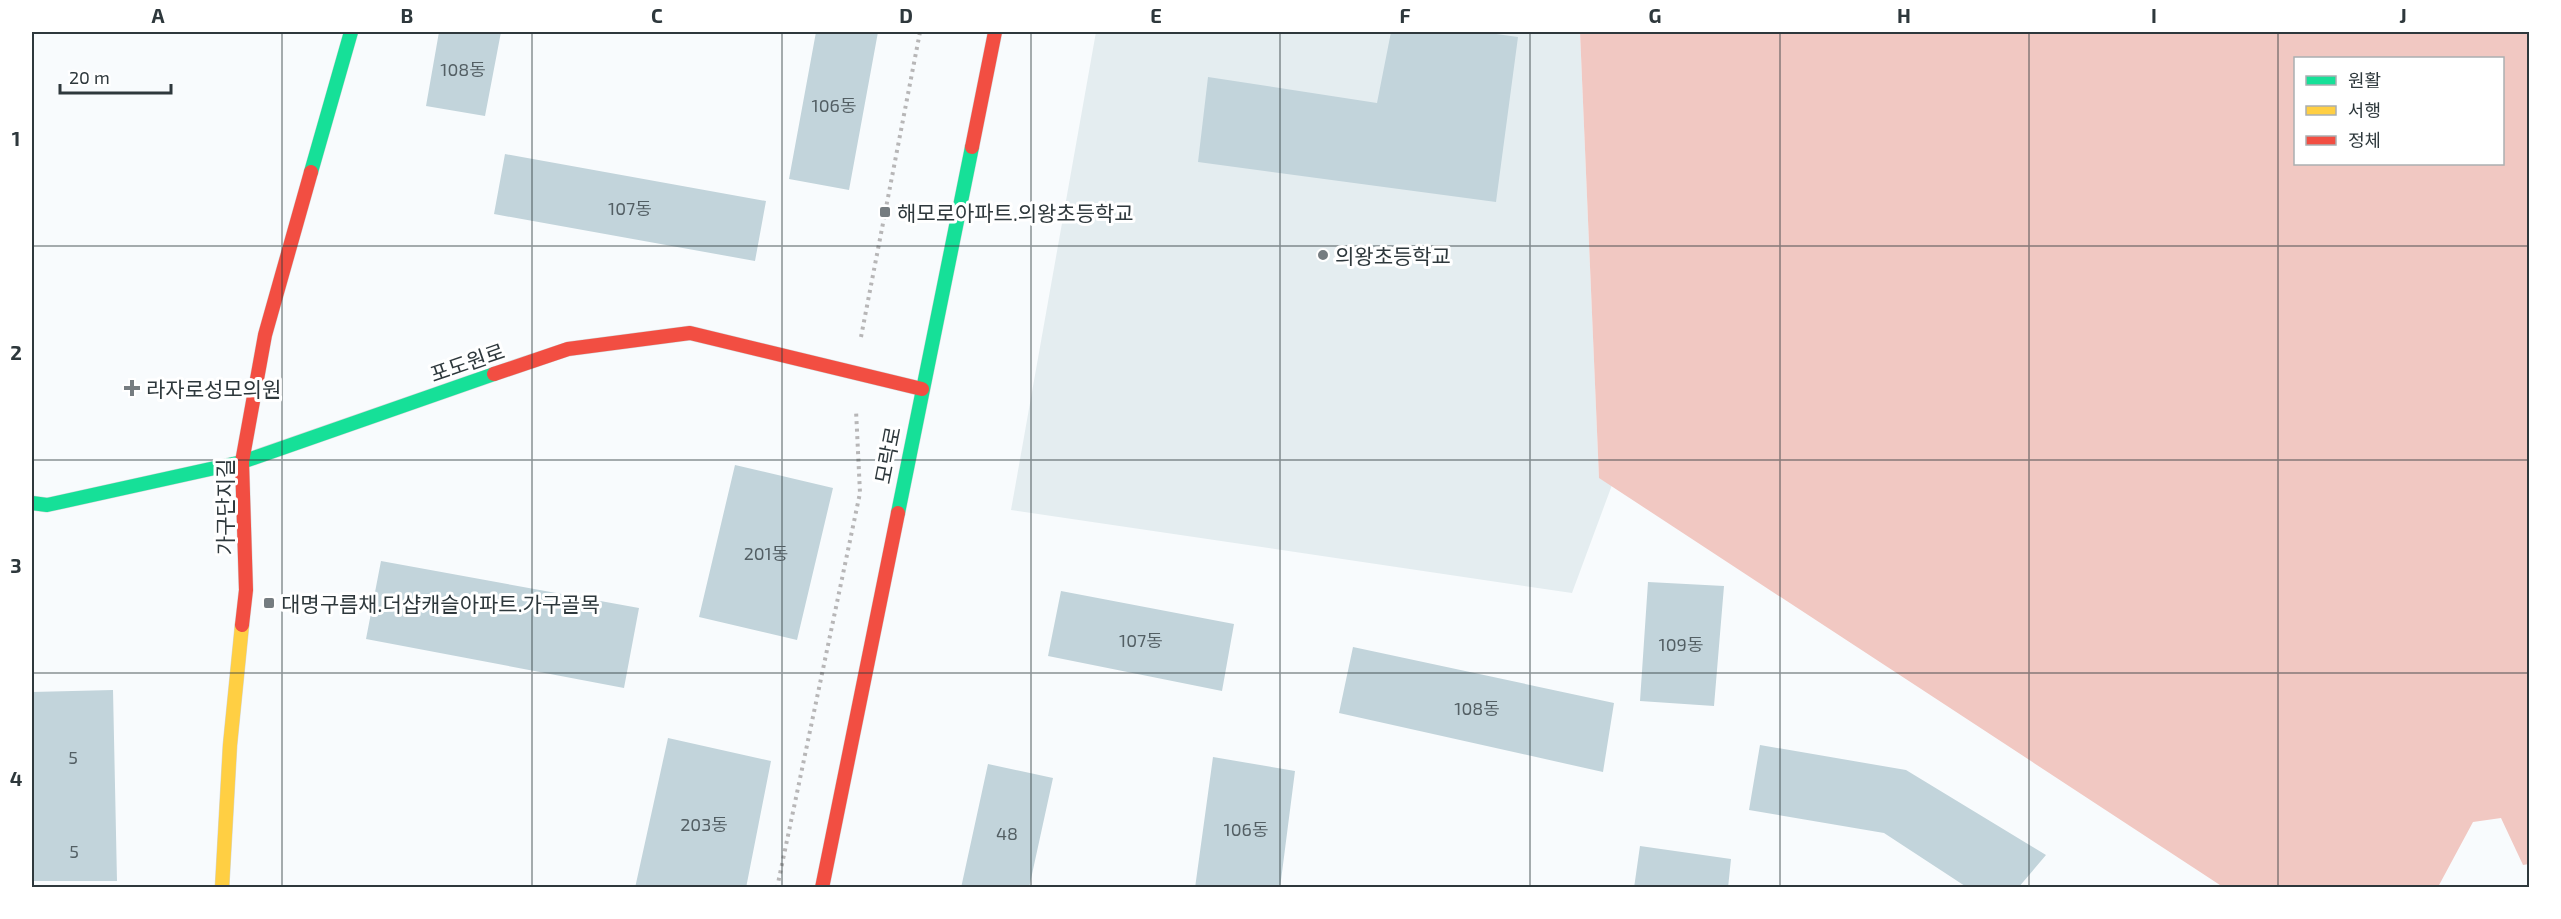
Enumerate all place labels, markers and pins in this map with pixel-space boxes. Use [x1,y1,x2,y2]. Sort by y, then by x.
place label: 해모로아파트.의왕초등학교 [897,200,1134,225]
marker: 해모로아파트.의왕초등학교 [878,205,892,219]
place label: 의왕초등학교 [1335,243,1451,268]
marker: 의왕초등학교 [1316,248,1330,262]
place label: 라자로성모의원 [146,376,281,401]
marker: 라자로성모의원 [123,379,141,397]
place label: 대명구름채.더샵캐슬아파트.가구골목 [281,591,600,616]
marker: 대명구름채.더샵캐슬아파트.가구골목 [262,596,276,610]

